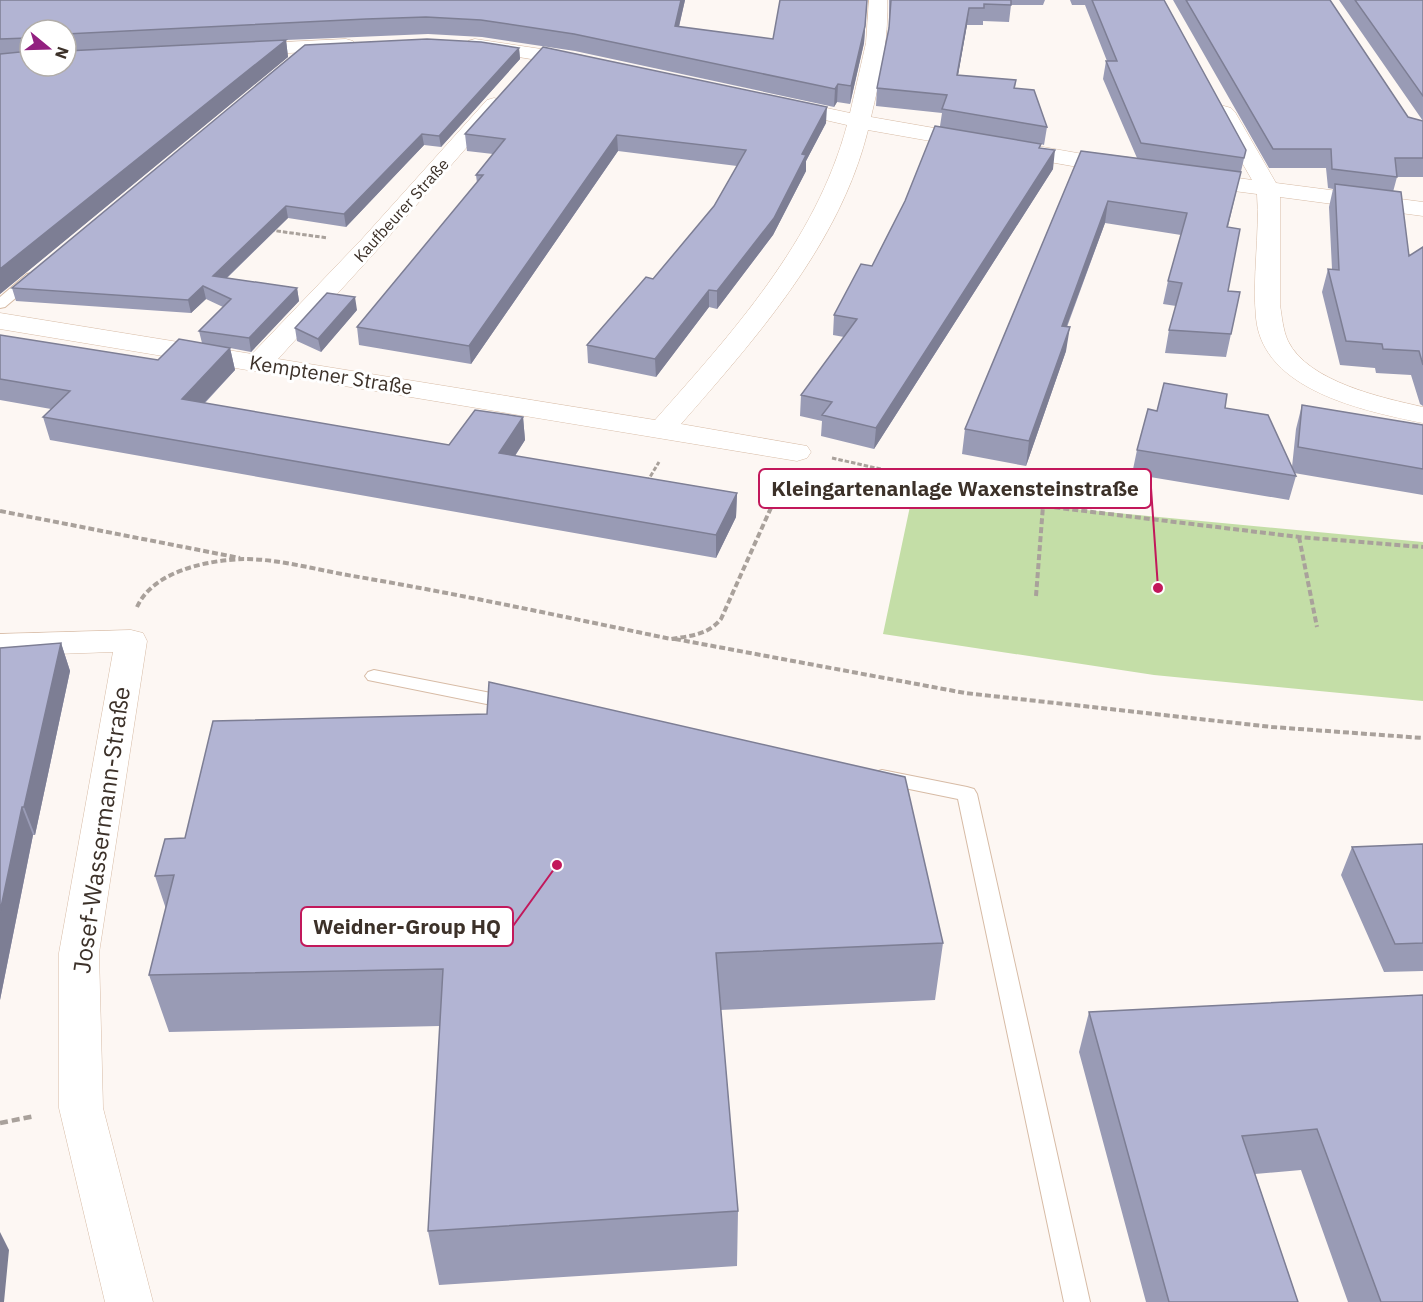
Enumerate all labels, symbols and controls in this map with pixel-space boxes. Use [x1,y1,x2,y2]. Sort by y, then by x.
north arrow [18,18,78,78]
text: N [51,44,74,62]
street label: Kaufbeurer Straße [349,154,453,266]
street label: Kemptener Straße [248,348,415,401]
callout: Kleingartenanlage Waxensteinstraße [759,469,1151,508]
text: Kleingartenanlage Waxensteinstraße [771,474,1139,502]
street label: Josef-Wassermann-Straße [65,684,137,975]
callout: Weidner-Group HQ [301,907,513,946]
text: Weidner-Group HQ [313,912,501,940]

